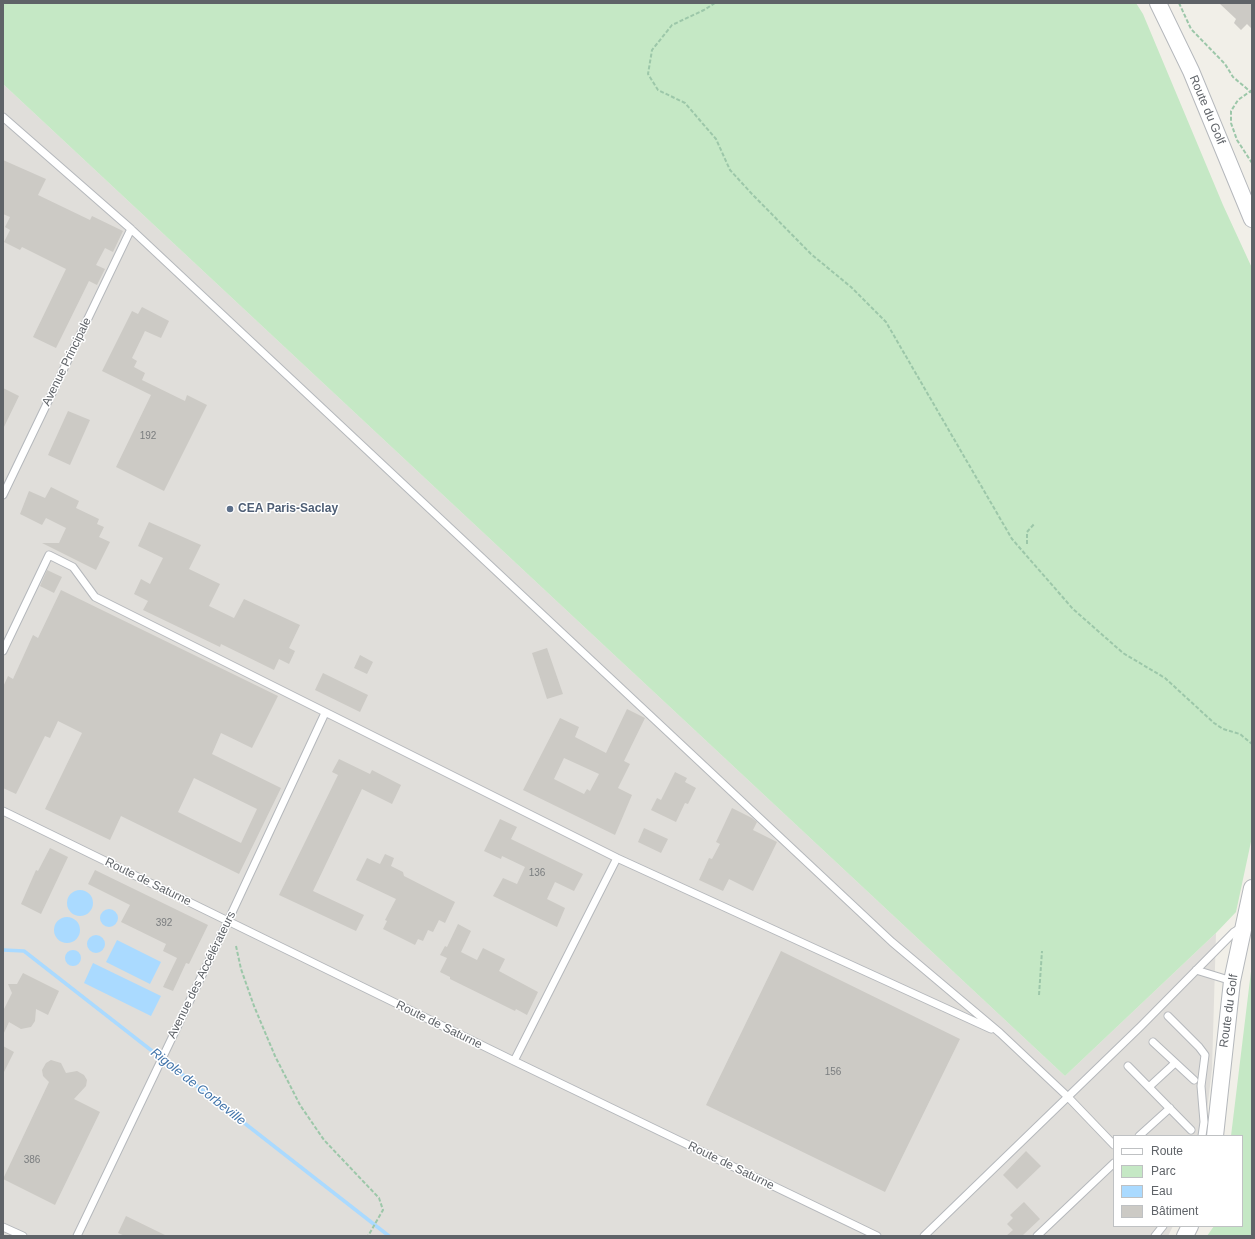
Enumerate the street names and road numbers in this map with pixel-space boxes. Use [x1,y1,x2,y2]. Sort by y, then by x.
street label: Route du Golf [1186,73,1228,147]
street label: Avenue Principale [39,315,95,409]
street label: Route de Saturne [103,855,193,909]
street label: Avenue des Accélérateurs [165,909,239,1041]
street label: Route du Golf [1217,973,1241,1049]
street label: Route de Saturne [394,998,484,1052]
street label: Route de Saturne [686,1139,776,1193]

